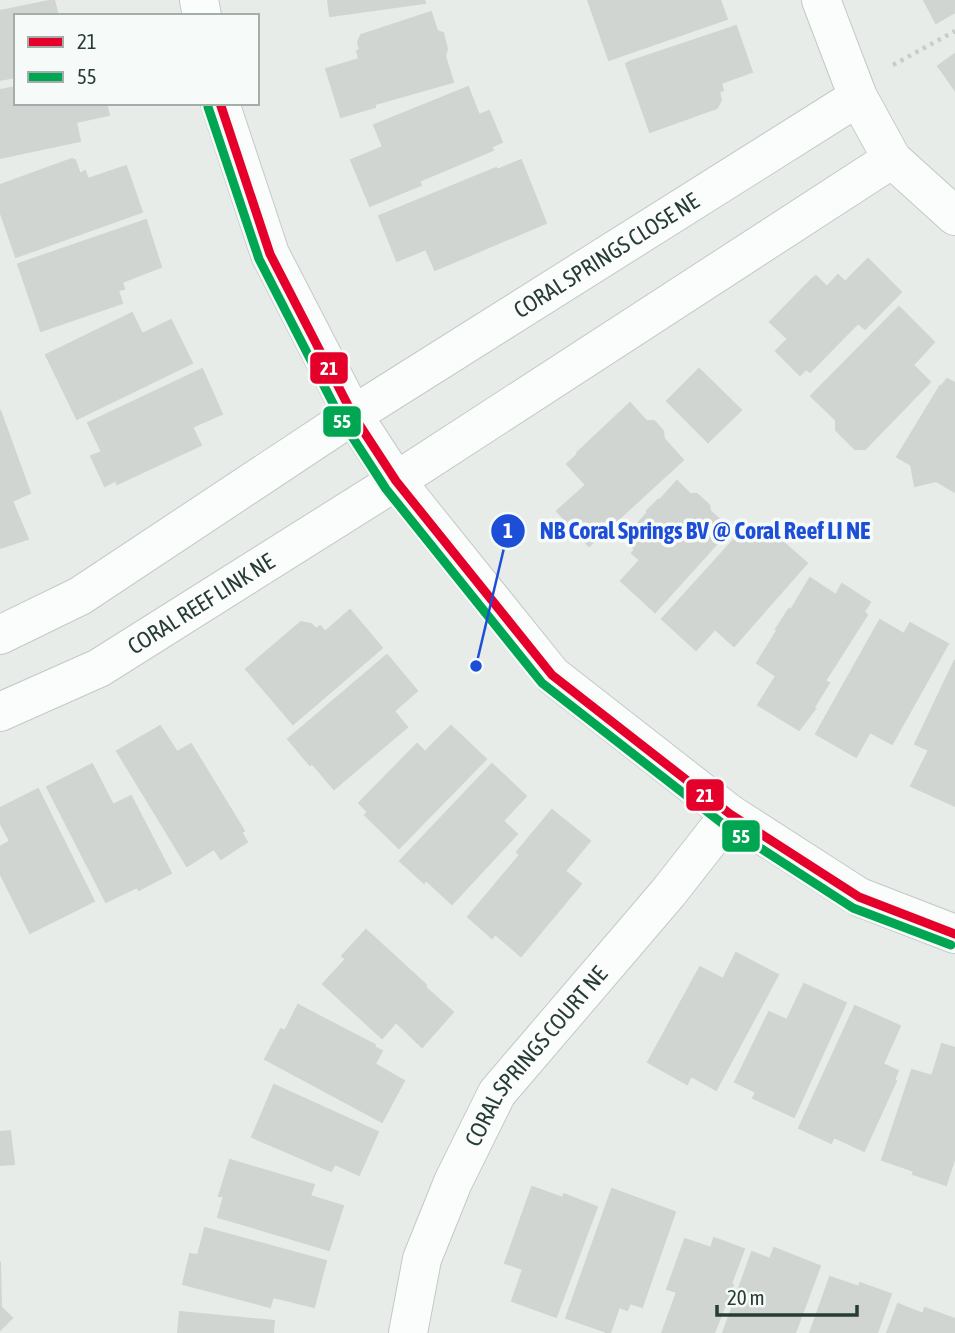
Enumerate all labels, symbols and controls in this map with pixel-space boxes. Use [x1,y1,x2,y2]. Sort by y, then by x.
legend [14,14,259,105]
text: 21 [77,29,97,53]
text: 55 [77,64,97,88]
street label: CORAL SPRINGS CLOSE NE [509,187,704,323]
line badge: 21 [309,351,349,385]
text: 21 [320,357,338,379]
line badge: 55 [322,405,362,438]
text: 55 [333,410,351,432]
callout: NB Coral Springs BV @ Coral Reef LI NE [490,508,884,553]
text: NB Coral Springs BV @ Coral Reef LI NE [540,517,870,544]
text: 1 [503,518,513,542]
street label: CORAL REEF LINK NE [123,548,279,659]
line badge: 21 [685,778,725,812]
text: 21 [696,784,714,806]
line badge: 55 [721,819,761,853]
text: 55 [732,825,750,847]
street label: CORAL SPRINGS COURT NE [460,961,613,1150]
scale bar [717,1274,857,1318]
text: 20 m [727,1285,765,1309]

